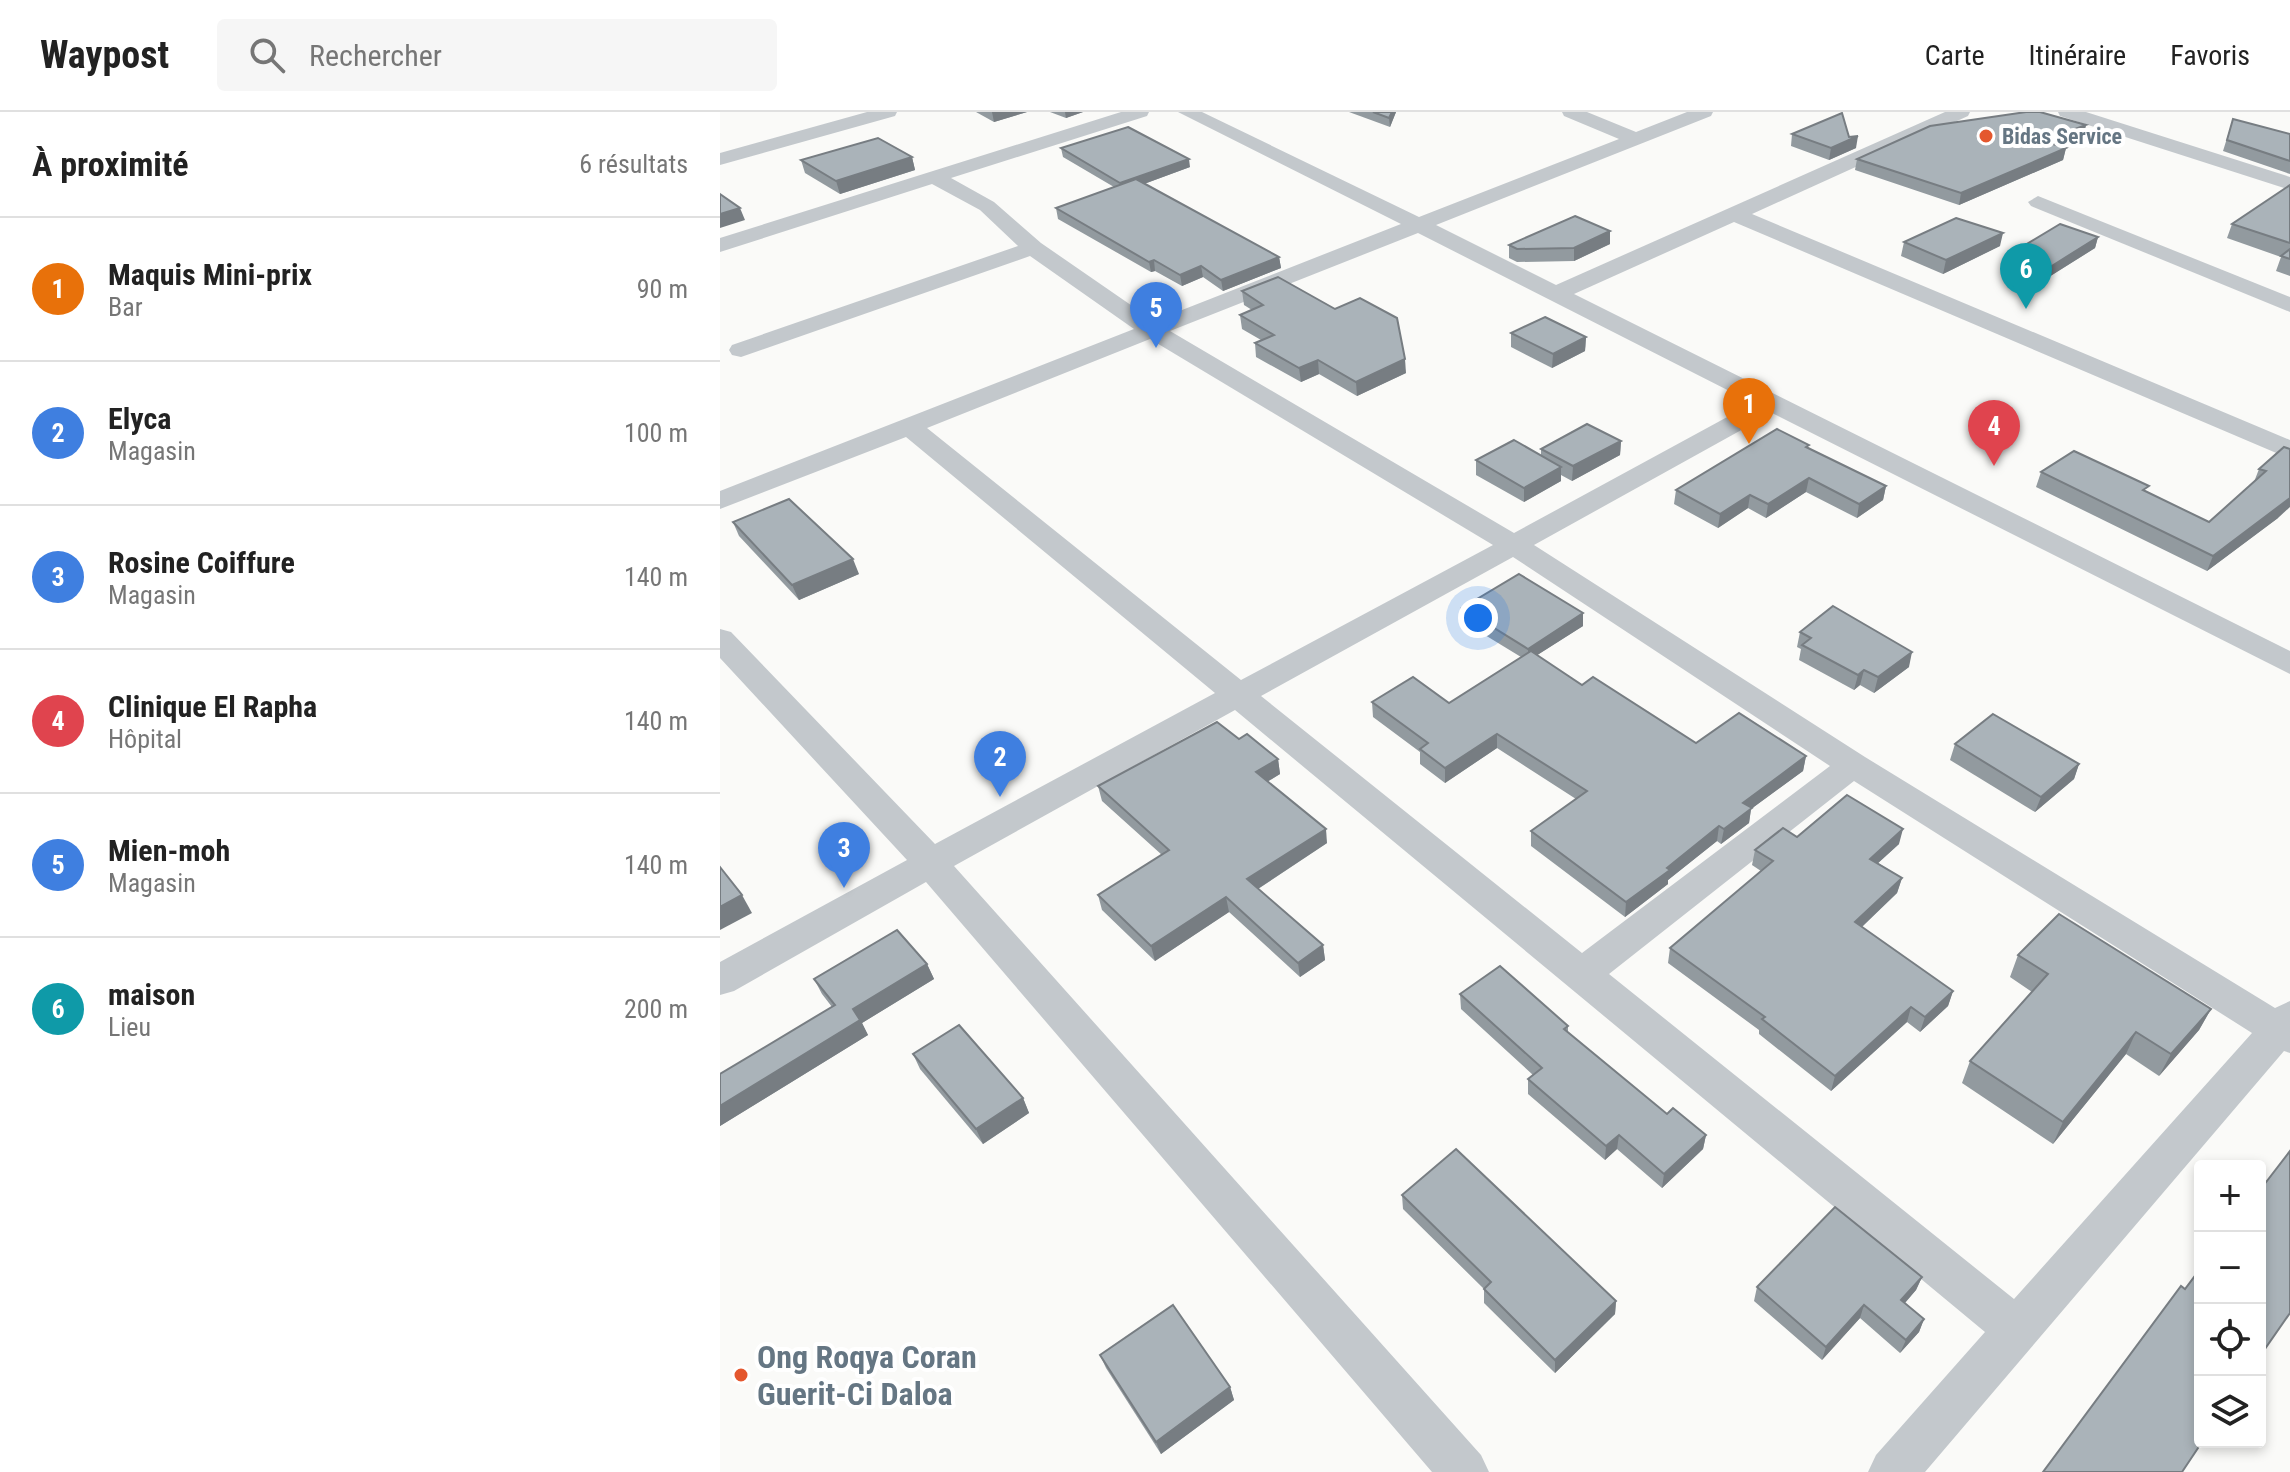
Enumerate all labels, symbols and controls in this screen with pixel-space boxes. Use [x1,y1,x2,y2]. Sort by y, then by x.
search box [217,19,777,91]
text: Waypost [40,33,169,77]
icon: search [245,33,289,77]
text: Rechercher [309,38,442,73]
text: Carte [1925,39,1985,72]
text: Itinéraire [2029,39,2126,72]
text: Favoris [2170,39,2250,72]
place label: Bidas Service [2002,124,2122,149]
marker: Bidas Service [1977,127,1995,145]
text: À proximité [32,144,189,184]
text: 6 résultats [579,149,688,179]
pin: 6 [2000,243,2052,309]
text: Maquis Mini-prix [108,257,312,292]
text: 1 [51,274,65,304]
text: 90 m [637,274,688,304]
pin: 5 [1130,282,1182,348]
text: Bar [108,292,143,322]
pin: 1 [1723,378,1775,444]
pin: 4 [1968,400,2020,466]
text: Elyca [108,401,171,436]
text: 2 [51,418,65,448]
text: 100 m [624,418,688,448]
text: Magasin [108,436,196,466]
text: Rosine Coiffure [108,545,295,580]
text: 3 [51,562,65,592]
text: 140 m [624,562,688,592]
text: Magasin [108,580,196,610]
your location [1458,598,1498,638]
text: Clinique El Rapha [108,689,317,724]
text: 4 [51,706,65,736]
text: 140 m [624,706,688,736]
text: Hôpital [108,724,182,754]
pin: 2 [974,731,1026,797]
pin: 3 [818,822,870,888]
text: Mien-moh [108,833,230,868]
text: 5 [51,850,65,880]
text: 140 m [624,850,688,880]
text: Magasin [108,868,196,898]
text: maison [108,977,195,1012]
text: 6 [51,994,65,1024]
text: 200 m [624,994,688,1024]
text: Lieu [108,1012,151,1042]
map controls [2194,1160,2266,1448]
button: + [2194,1160,2266,1232]
button: − [2194,1232,2266,1304]
button: locate [2194,1304,2266,1376]
place label: Ong Roqya Coran Guerit-Ci Daloa [757,1338,977,1413]
marker: Ong Roqya Coran Guerit-Ci Daloa [732,1366,750,1384]
button: layers [2194,1376,2266,1448]

